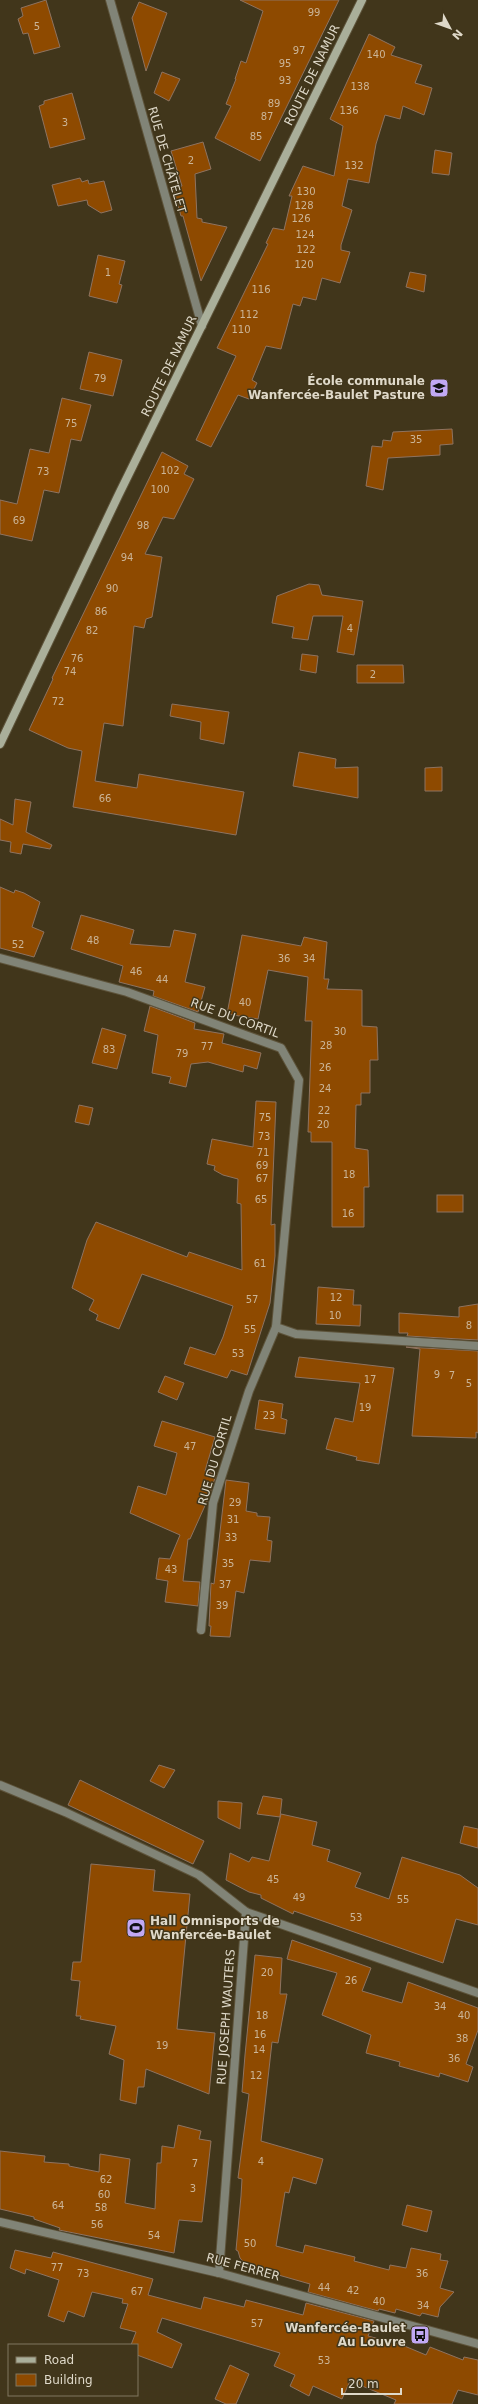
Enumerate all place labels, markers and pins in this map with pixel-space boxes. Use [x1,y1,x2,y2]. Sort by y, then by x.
place label: École communale Wanfercée-Baulet Pasture [248,373,425,402]
school or university icon: École communale Wanfercée-Baulet Pasture [428,377,450,399]
place label: Hall Omnisports de Wanfercée-Baulet [150,1914,280,1942]
sports icon: Hall Omnisports de Wanfercée-Baulet [125,1917,147,1939]
place label: Wanfercée-Baulet Au Louvre [285,2321,406,2349]
bus stop icon: Wanfercée-Baulet Au Louvre [409,2324,431,2346]

